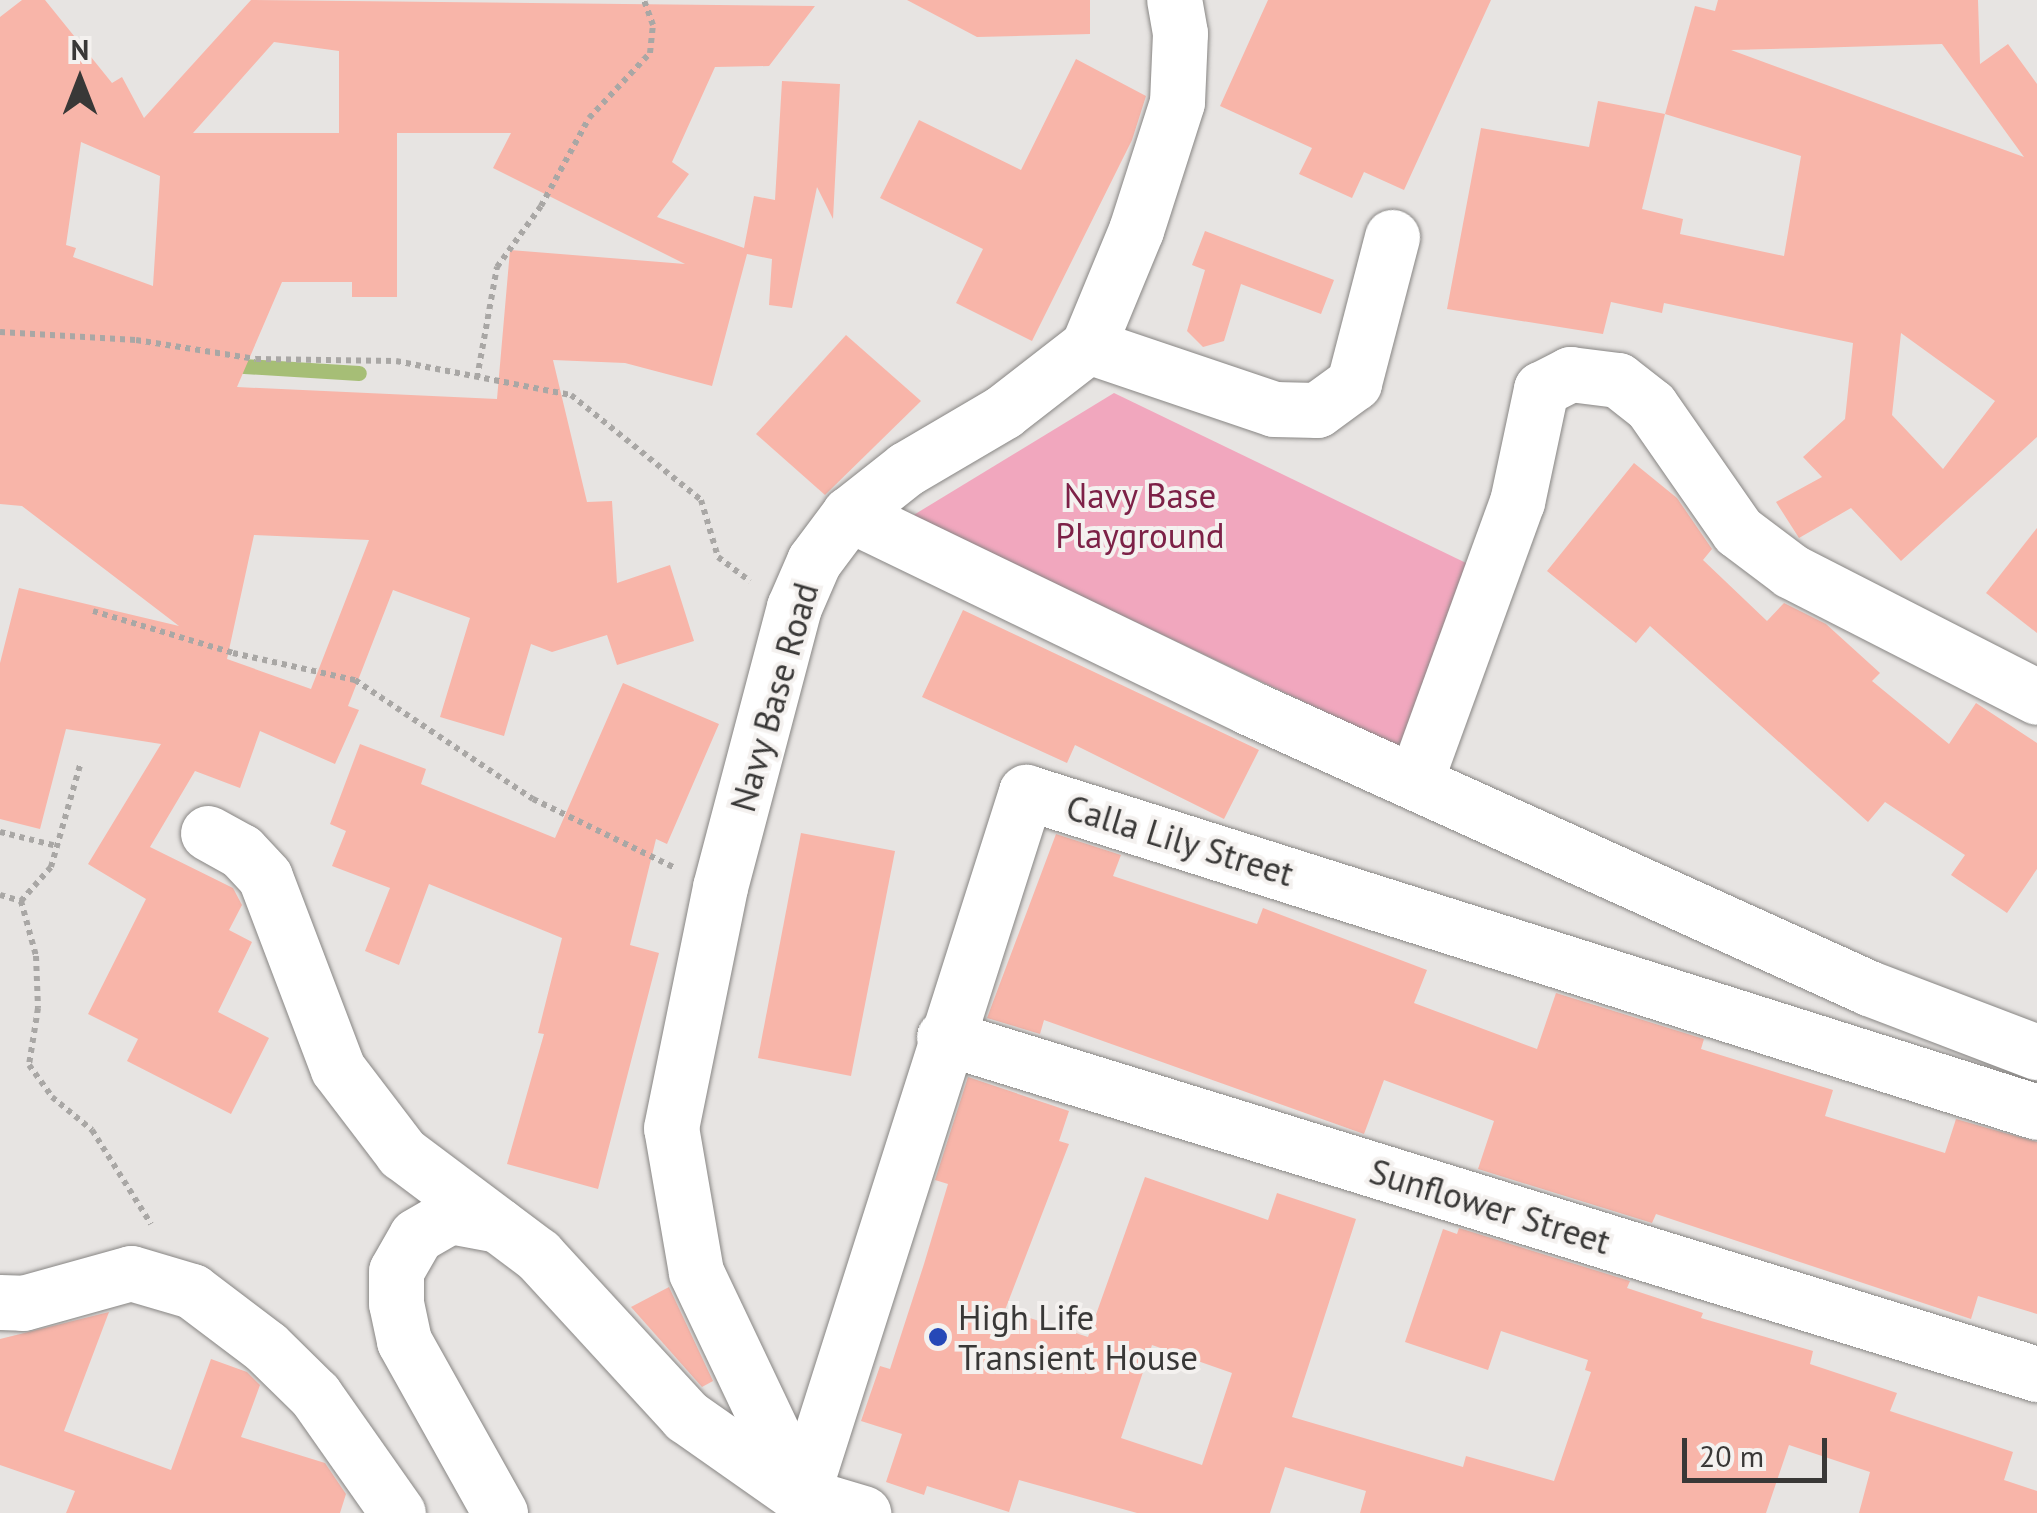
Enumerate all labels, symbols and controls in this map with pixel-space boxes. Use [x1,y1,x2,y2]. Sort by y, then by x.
north arrow [30,30,130,130]
text: N [71,31,89,68]
park label: Navy Base Playground [1055,474,1225,556]
street label: Navy Base Road [721,577,827,817]
street label: Calla Lily Street [1061,785,1299,895]
street label: Sunflower Street [1365,1149,1615,1263]
place label: High Life Transient House [958,1296,1198,1378]
marker: High Life Transient House [927,1326,949,1348]
scale bar [1687,1418,1832,1480]
text: 20 m [1699,1436,1764,1475]

